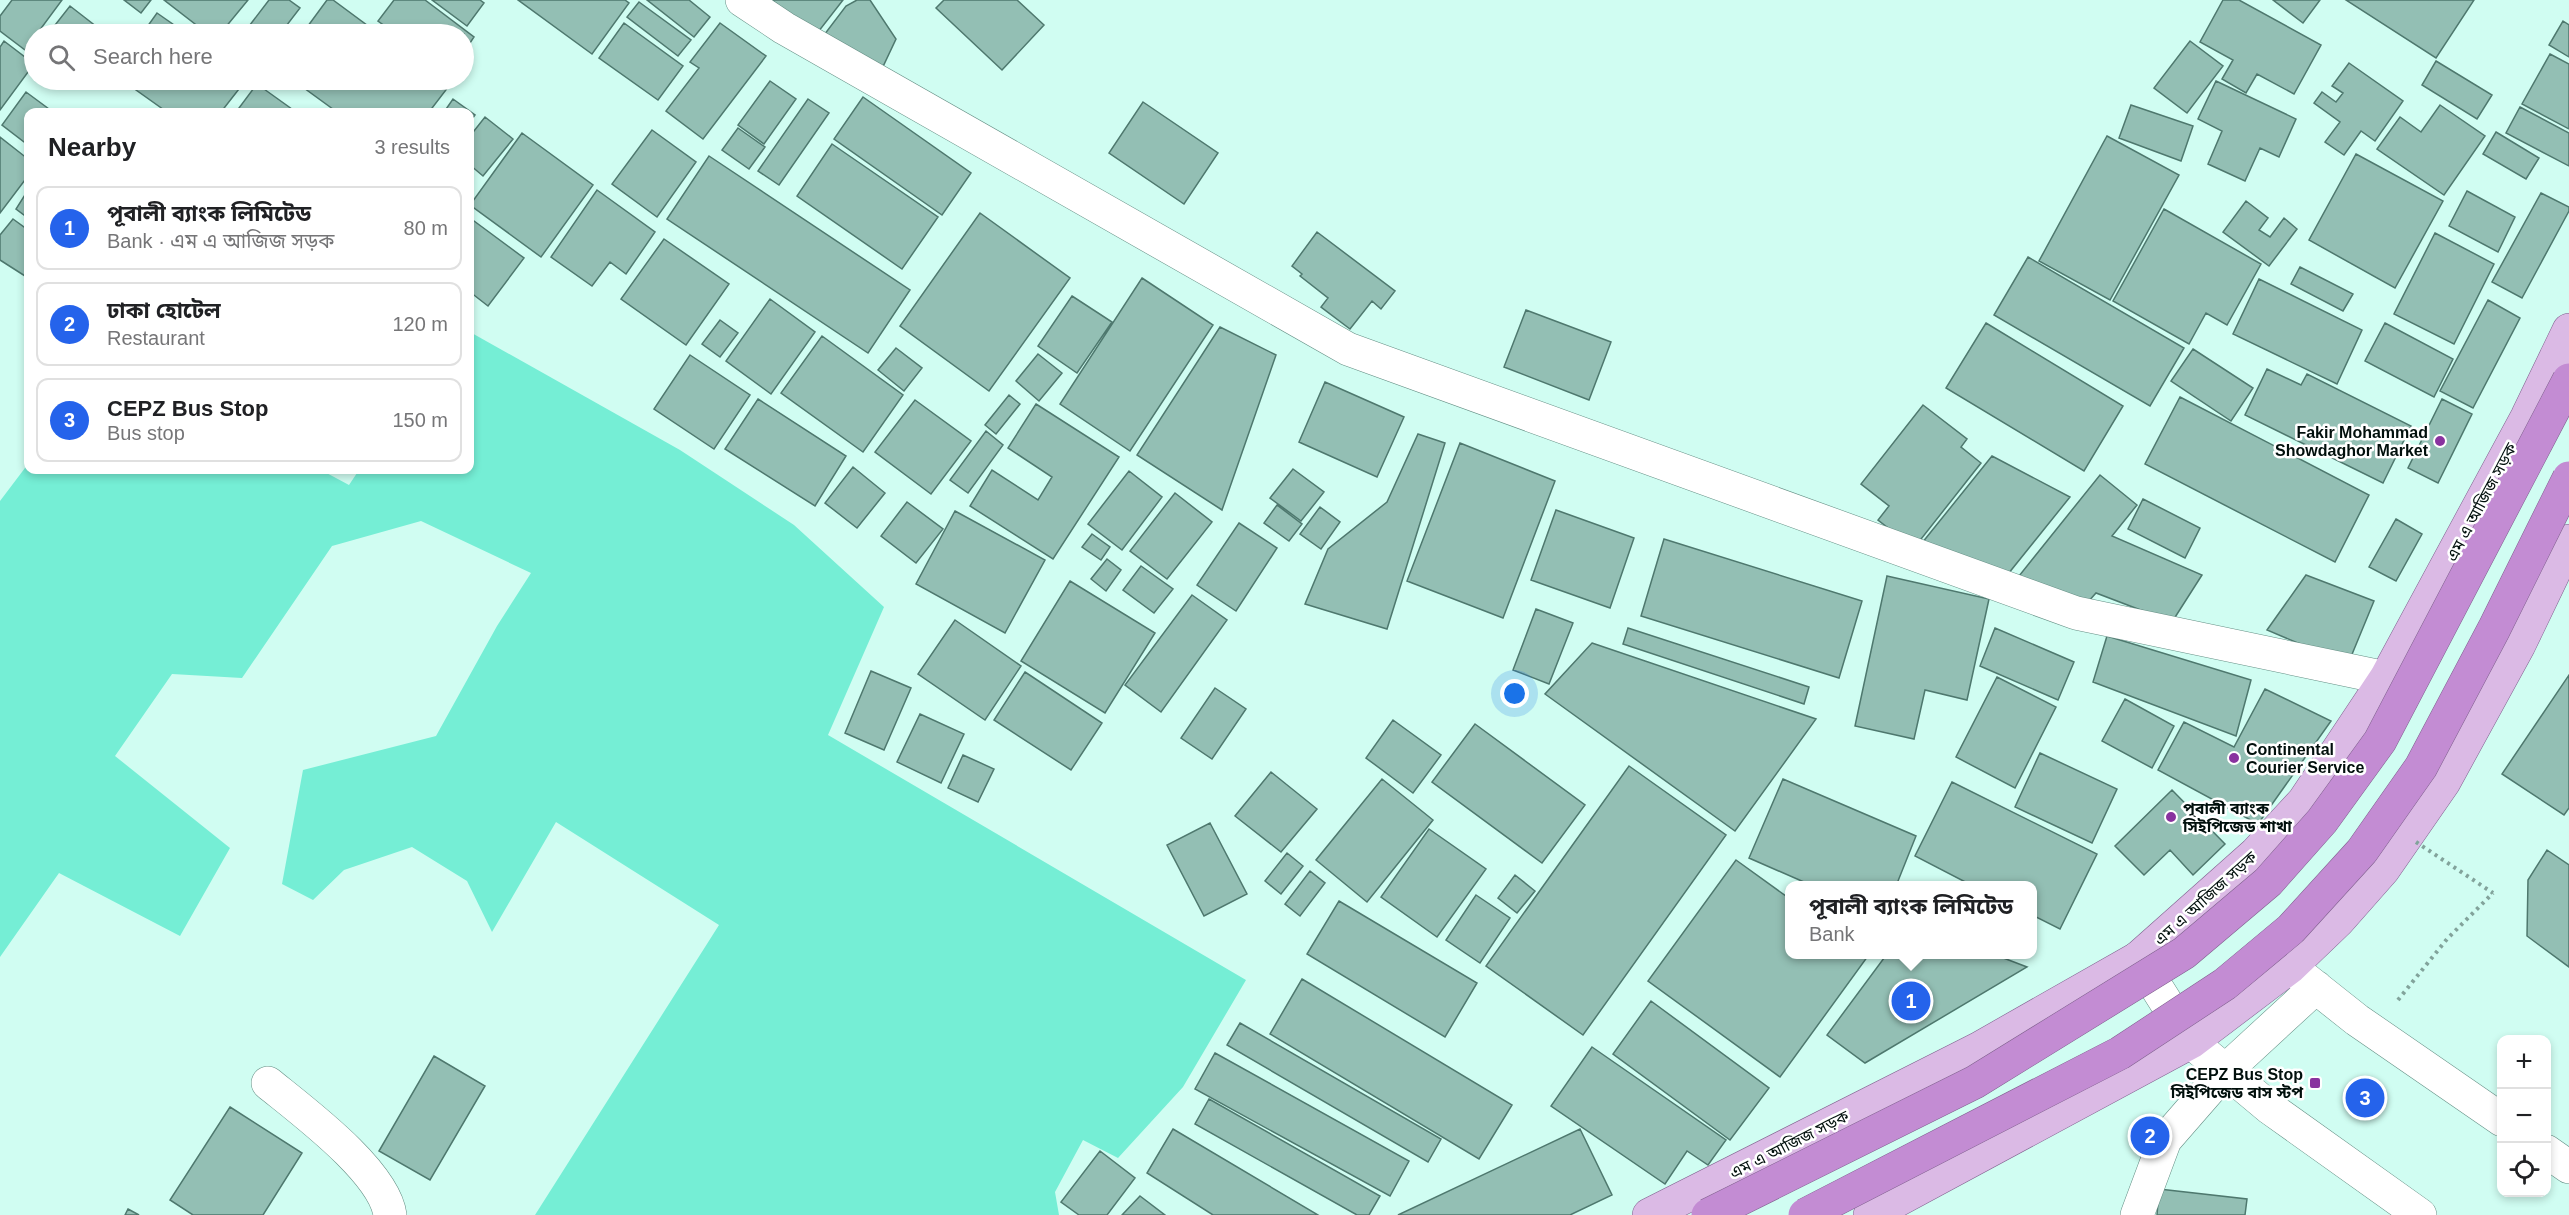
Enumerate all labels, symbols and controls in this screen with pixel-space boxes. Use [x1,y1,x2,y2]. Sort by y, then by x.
search box [24,24,474,90]
icon: search [45,41,78,74]
text: Search here [93,44,213,69]
text: Nearby [48,132,136,162]
text: 3 results [374,136,450,158]
text: পূবালী ব্যাংক লিমিটেড [107,201,311,226]
text: 1 [64,217,75,239]
text: 80 m [404,217,448,239]
text: Bank · এম এ আজিজ সড়ক [107,230,334,252]
text: ঢাকা হোটেল [107,298,221,323]
text: 2 [64,313,75,335]
text: 120 m [392,313,448,335]
text: Restaurant [107,327,205,349]
text: CEPZ Bus Stop [107,396,268,421]
text: 3 [64,409,75,431]
text: 150 m [392,409,448,431]
text: Bus stop [107,422,185,444]
place label: Fakir Mohammad Showdaghor Market [2275,424,2429,459]
marker: Fakir Mohammad Showdaghor Market [2433,434,2447,448]
street label: এম এ আজিজ সড়ক [2442,439,2520,564]
your location [1500,679,1529,708]
place label: Continental Courier Service [2246,741,2364,776]
marker: Continental Courier Service [2227,751,2241,765]
place label: পূবালী ব্যাংক সিইপিজেড শাখা [2182,800,2292,835]
marker: পূবালী ব্যাংক সিইপিজেড শাখা [2164,810,2178,824]
street label: এম এ আজিজ সড়ক [2150,847,2261,949]
popup [1785,881,2037,959]
text: পূবালী ব্যাংক লিমিটেড [1809,894,2013,919]
text: Bank [1809,923,1855,945]
pin: 1 [1892,978,1930,1024]
map controls [2497,1035,2551,1197]
button: + [2497,1035,2551,1089]
place label: CEPZ Bus Stop সিইপিজেড বাস স্টপ [2170,1066,2303,1101]
marker: CEPZ Bus Stop সিইপিজেড বাস স্টপ [2308,1076,2322,1090]
pin: 3 [2346,1076,2384,1120]
button: − [2497,1089,2551,1143]
street label: এম এ আজিজ সড়ক [1726,1106,1852,1182]
pin: 2 [2130,1114,2170,1158]
button: locate [2497,1143,2551,1197]

